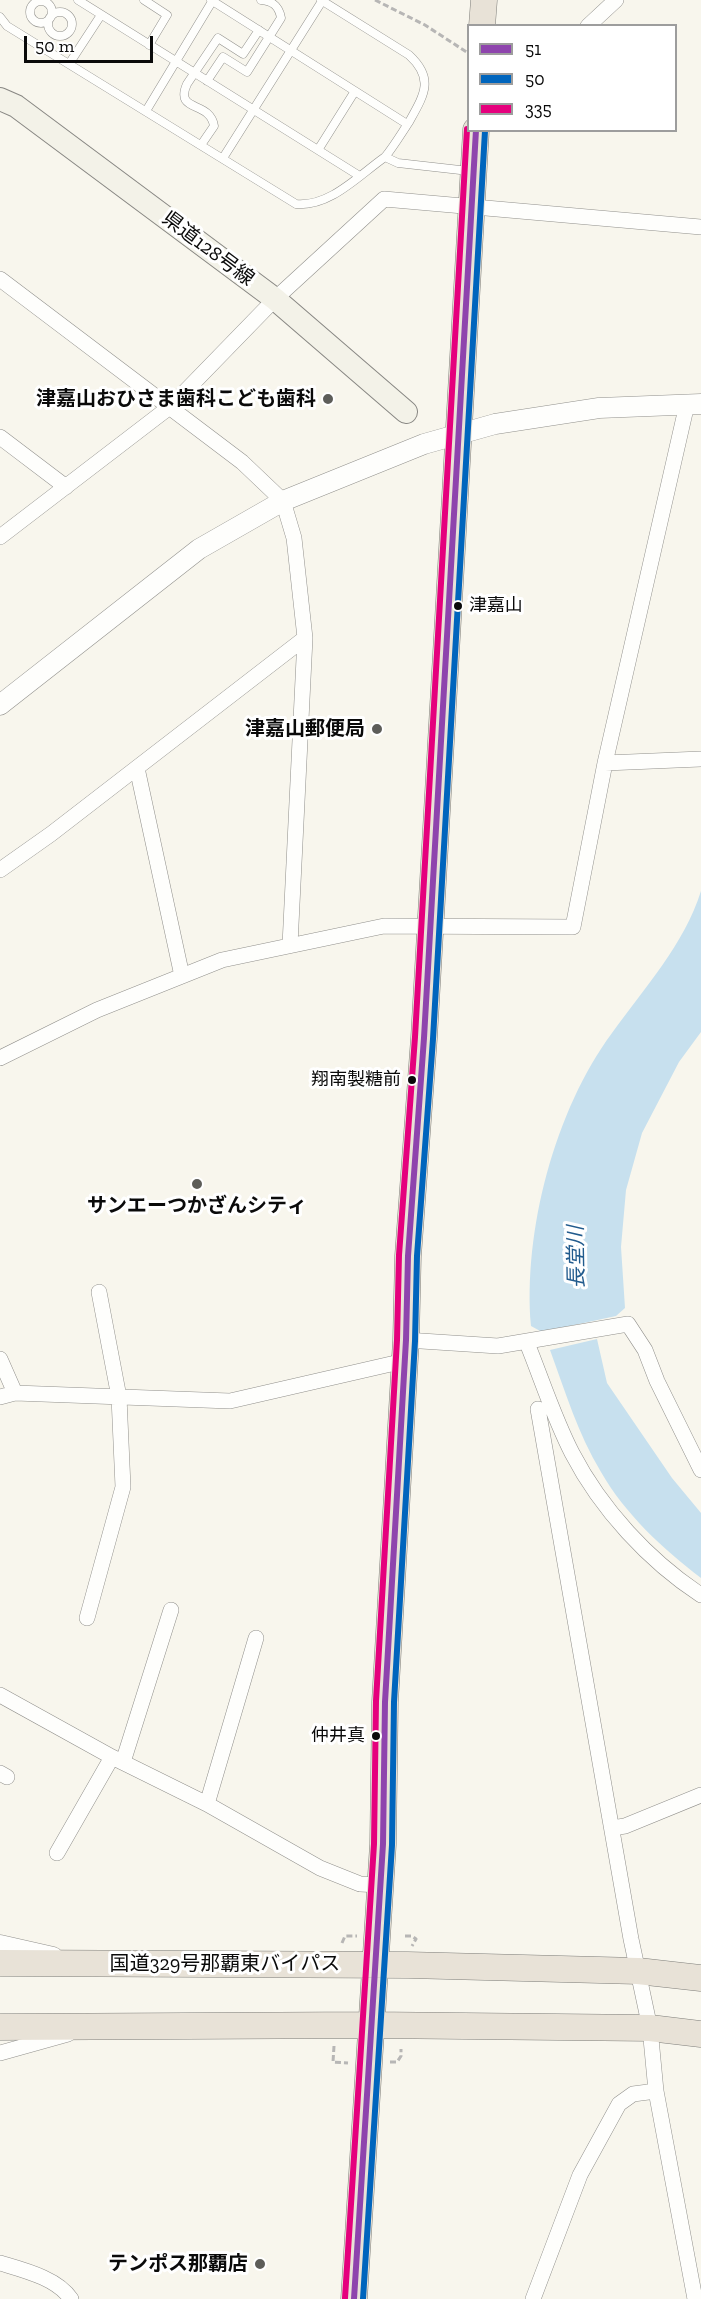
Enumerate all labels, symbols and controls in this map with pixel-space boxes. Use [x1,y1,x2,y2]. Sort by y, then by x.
scale bar [27,24,156,62]
legend [467,24,677,132]
text: 50 m [35,35,74,57]
text: 51 [525,38,541,60]
text: 50 [525,68,545,90]
text: 335 [525,98,552,120]
street label: 県道128号線 [157,207,259,291]
place label: 津嘉山おひさま歯科こども歯科 [36,387,316,411]
marker: 津嘉山おひさま歯科こども歯科 [321,392,335,406]
place label: 津嘉山 [469,595,523,617]
marker: 津嘉山 [452,600,464,612]
place label: 津嘉山郵便局 [245,717,365,741]
marker: 津嘉山郵便局 [370,722,384,736]
place label: 翔南製糖前 [311,1069,401,1091]
marker: 翔南製糖前 [406,1074,418,1086]
marker: サンエーつかざんシティ [190,1177,204,1191]
place label: サンエーつかざんシティ [87,1194,307,1218]
water label: 長堂川 [564,1225,590,1289]
place label: 仲井真 [311,1725,365,1747]
marker: 仲井真 [370,1730,382,1742]
street label: 国道329号那覇東バイパス [110,1952,340,1976]
place label: テンポス那覇店 [108,2252,248,2276]
marker: テンポス那覇店 [253,2257,267,2271]

